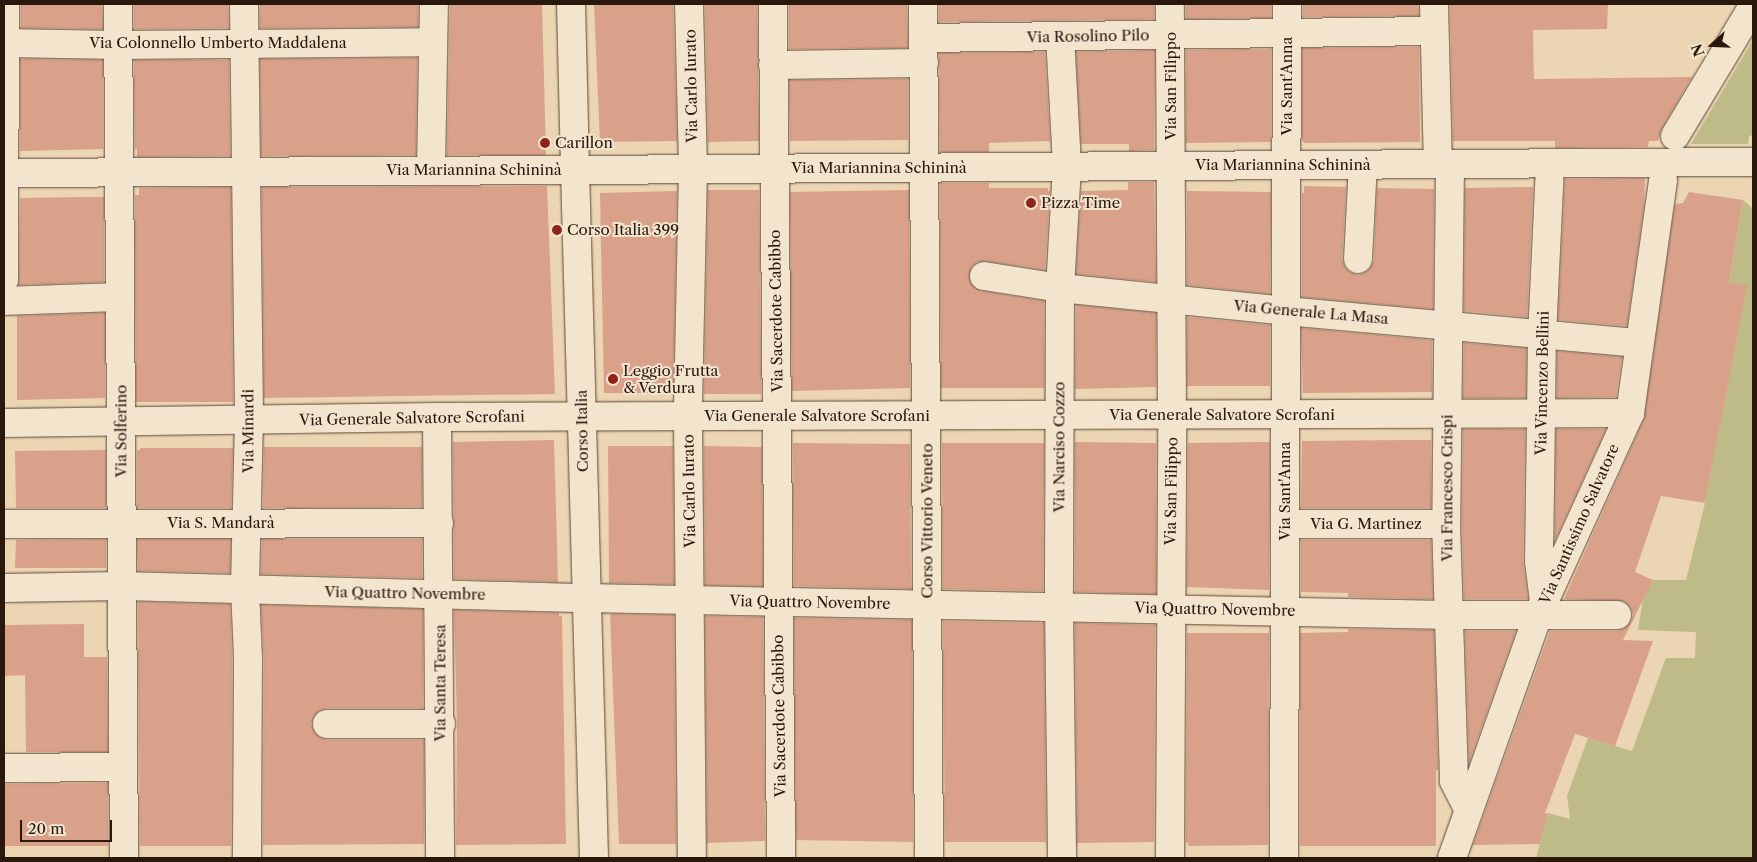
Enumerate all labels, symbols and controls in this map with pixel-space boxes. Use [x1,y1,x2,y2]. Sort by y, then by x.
north arrow [1687,20,1737,70]
street label: Via Rosolino Pilo [1026,26,1150,46]
street label: Via Carlo Iurato [681,29,701,143]
street label: Via San Filippo [1162,32,1180,140]
street label: Via Colonnello Umberto Maddalena [89,34,347,52]
street label: Via Sant'Anna [1278,37,1296,135]
text: N [1687,41,1708,59]
place label: Carillon [555,134,613,152]
marker: Carillon [539,137,551,149]
street label: Via Mariannina Schininà [1195,156,1371,174]
street label: Via Mariannina Schininà [791,159,967,177]
street label: Via Mariannina Schininà [386,161,562,179]
place label: Pizza Time [1041,194,1121,212]
marker: Pizza Time [1025,197,1037,209]
place label: Corso Italia 399 [567,221,679,239]
marker: Corso Italia 399 [551,224,563,236]
street label: Via Sacerdote Cabibbo [766,229,786,393]
street label: Via Generale La Masa [1233,296,1389,328]
street label: Via Vincenzo Bellini [1532,310,1552,456]
place label: Leggio Frutta & Verdura [623,361,719,396]
marker: Leggio Frutta & Verdura [607,373,619,385]
street label: Via Narciso Cozzo [1050,382,1068,512]
street label: Via Solferino [112,385,130,477]
street label: Via Minardi [239,389,257,473]
street label: Corso Italia [572,390,592,472]
street label: Via Generale Salvatore Scrofani [1109,406,1335,424]
street label: Via Generale Salvatore Scrofani [299,407,525,429]
street label: Via Generale Salvatore Scrofani [704,407,930,425]
street label: Via Francesco Crispi [1438,414,1456,562]
street label: Via Carlo Iurato [679,434,699,548]
street label: Via San Filippo [1161,437,1181,545]
street label: Via Santissimo Salvatore [1535,441,1623,607]
street label: Via Sant'Anna [1276,442,1294,540]
street label: Corso Vittorio Veneto [918,443,936,599]
street label: Via S. Mandarà [167,514,275,532]
street label: Via G. Martinez [1310,515,1422,533]
street label: Via Quattro Novembre [324,583,486,603]
street label: Via Quattro Novembre [729,592,891,612]
street label: Via Quattro Novembre [1134,599,1296,619]
street label: Via Santa Teresa [431,624,449,742]
street label: Via Sacerdote Cabibbo [769,634,789,798]
scale bar [22,810,115,842]
text: 20 m [28,819,64,838]

